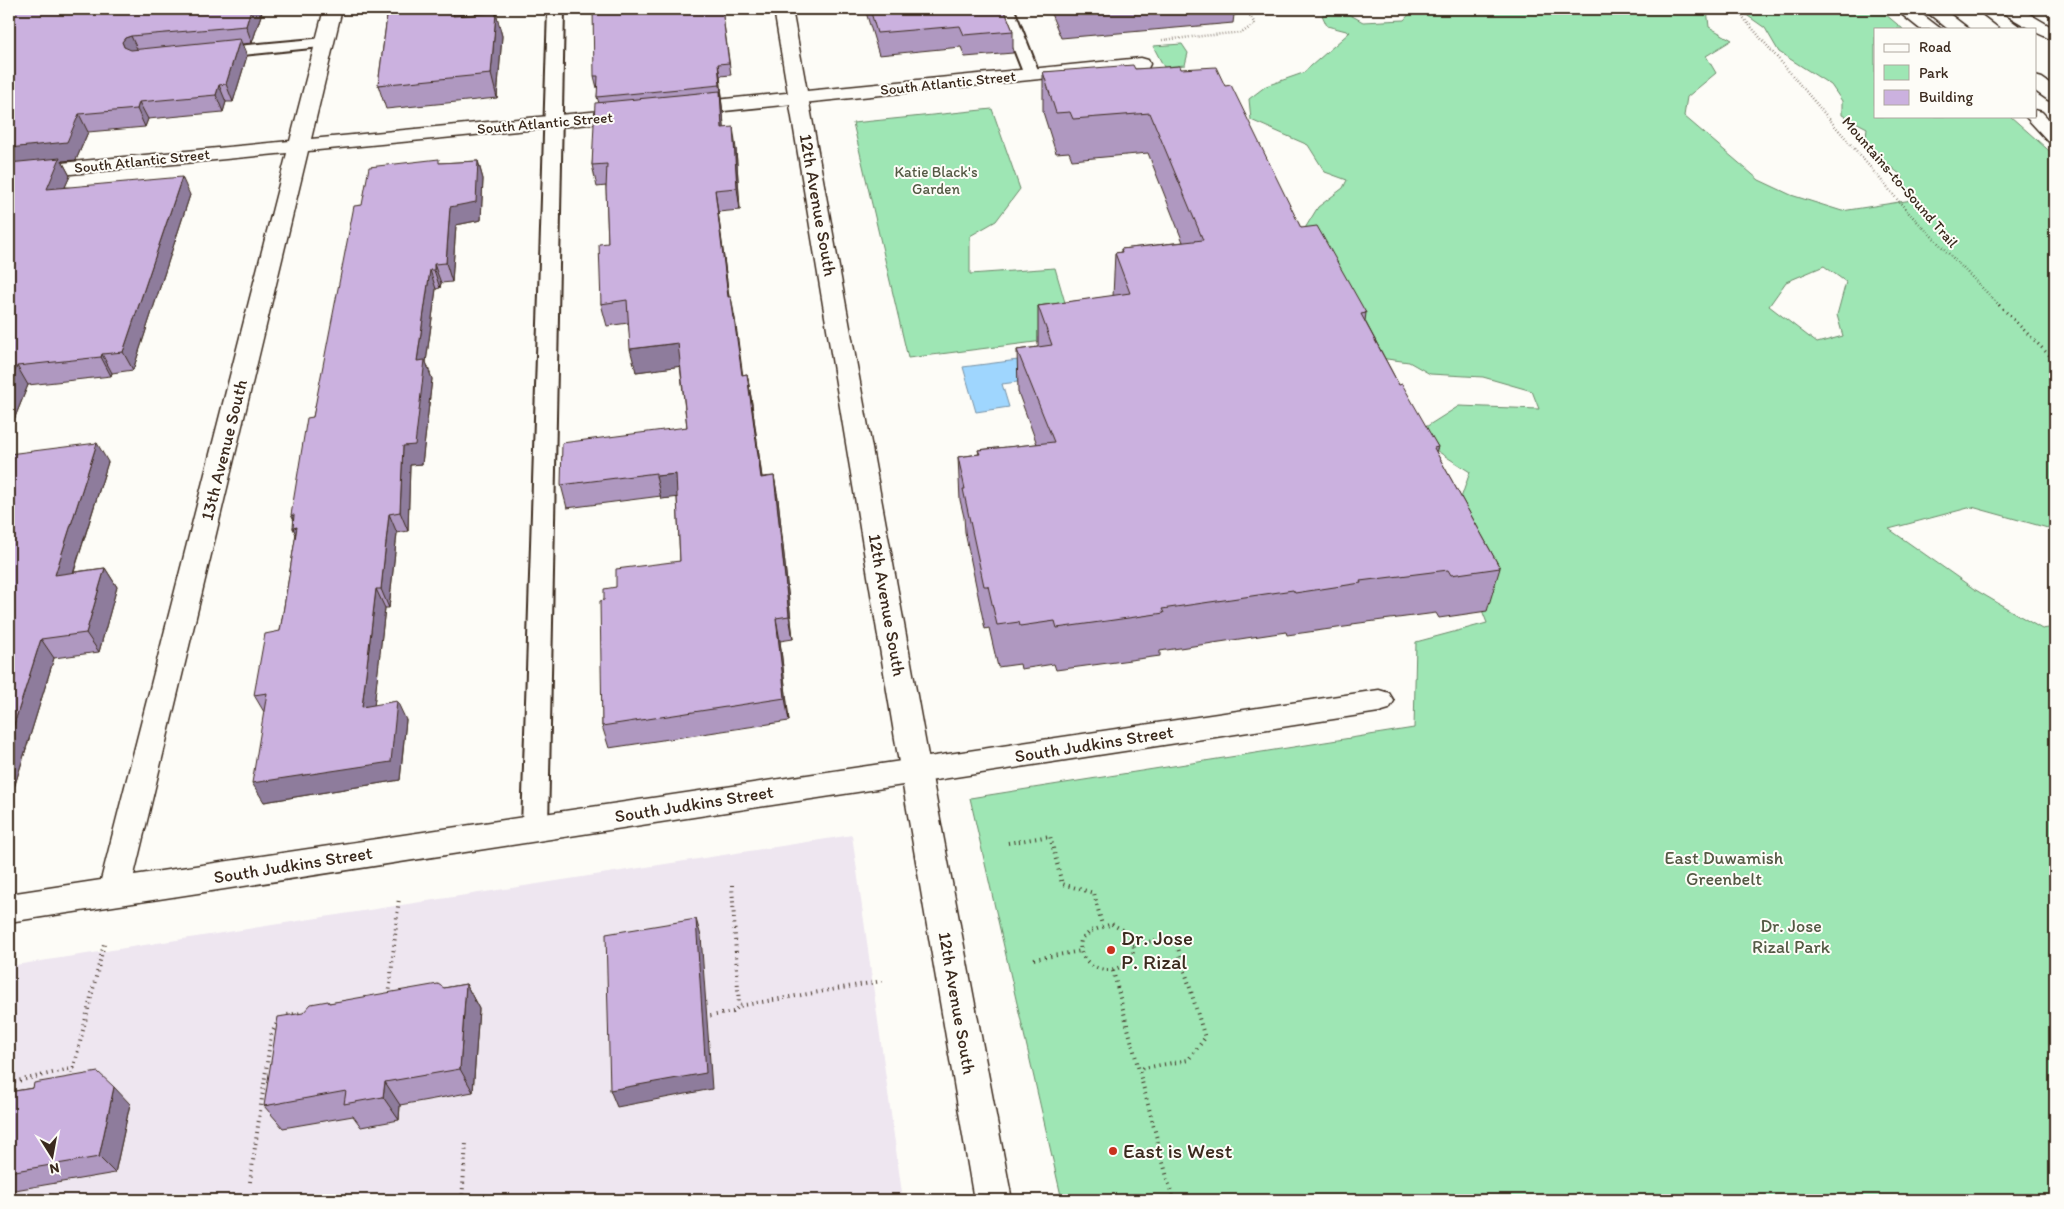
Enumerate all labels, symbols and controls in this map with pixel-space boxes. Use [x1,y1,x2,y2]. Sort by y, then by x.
legend [1874,28,2036,118]
text: Road [1919,38,1952,56]
text: Park [1919,64,1949,82]
street label: South Atlantic Street [879,67,1017,99]
text: Building [1919,88,1973,106]
street label: South Atlantic Street [476,108,614,138]
street label: Mountains-to-Sound Trail [1838,113,1962,252]
street label: 12th Avenue South [795,132,841,278]
street label: South Atlantic Street [73,145,211,177]
park label: Katie Black's Garden [894,163,978,198]
street label: 13th Avenue South [196,377,252,523]
street label: 12th Avenue South [864,532,910,678]
street label: South Judkins Street [1013,721,1175,767]
street label: South Judkins Street [613,781,775,827]
street label: South Judkins Street [212,842,374,888]
park label: East Duwamish Greenbelt [1665,847,1784,890]
park label: Dr. Jose Rizal Park [1752,915,1831,958]
place label: Dr. Jose P. Rizal [1121,925,1193,974]
street label: 12th Avenue South [934,930,980,1076]
marker: Dr. Jose P. Rizal [1105,944,1117,956]
north arrow [28,1132,78,1182]
place label: East is West [1123,1138,1232,1163]
marker: East is West [1107,1145,1119,1157]
text: N [48,1159,61,1178]

